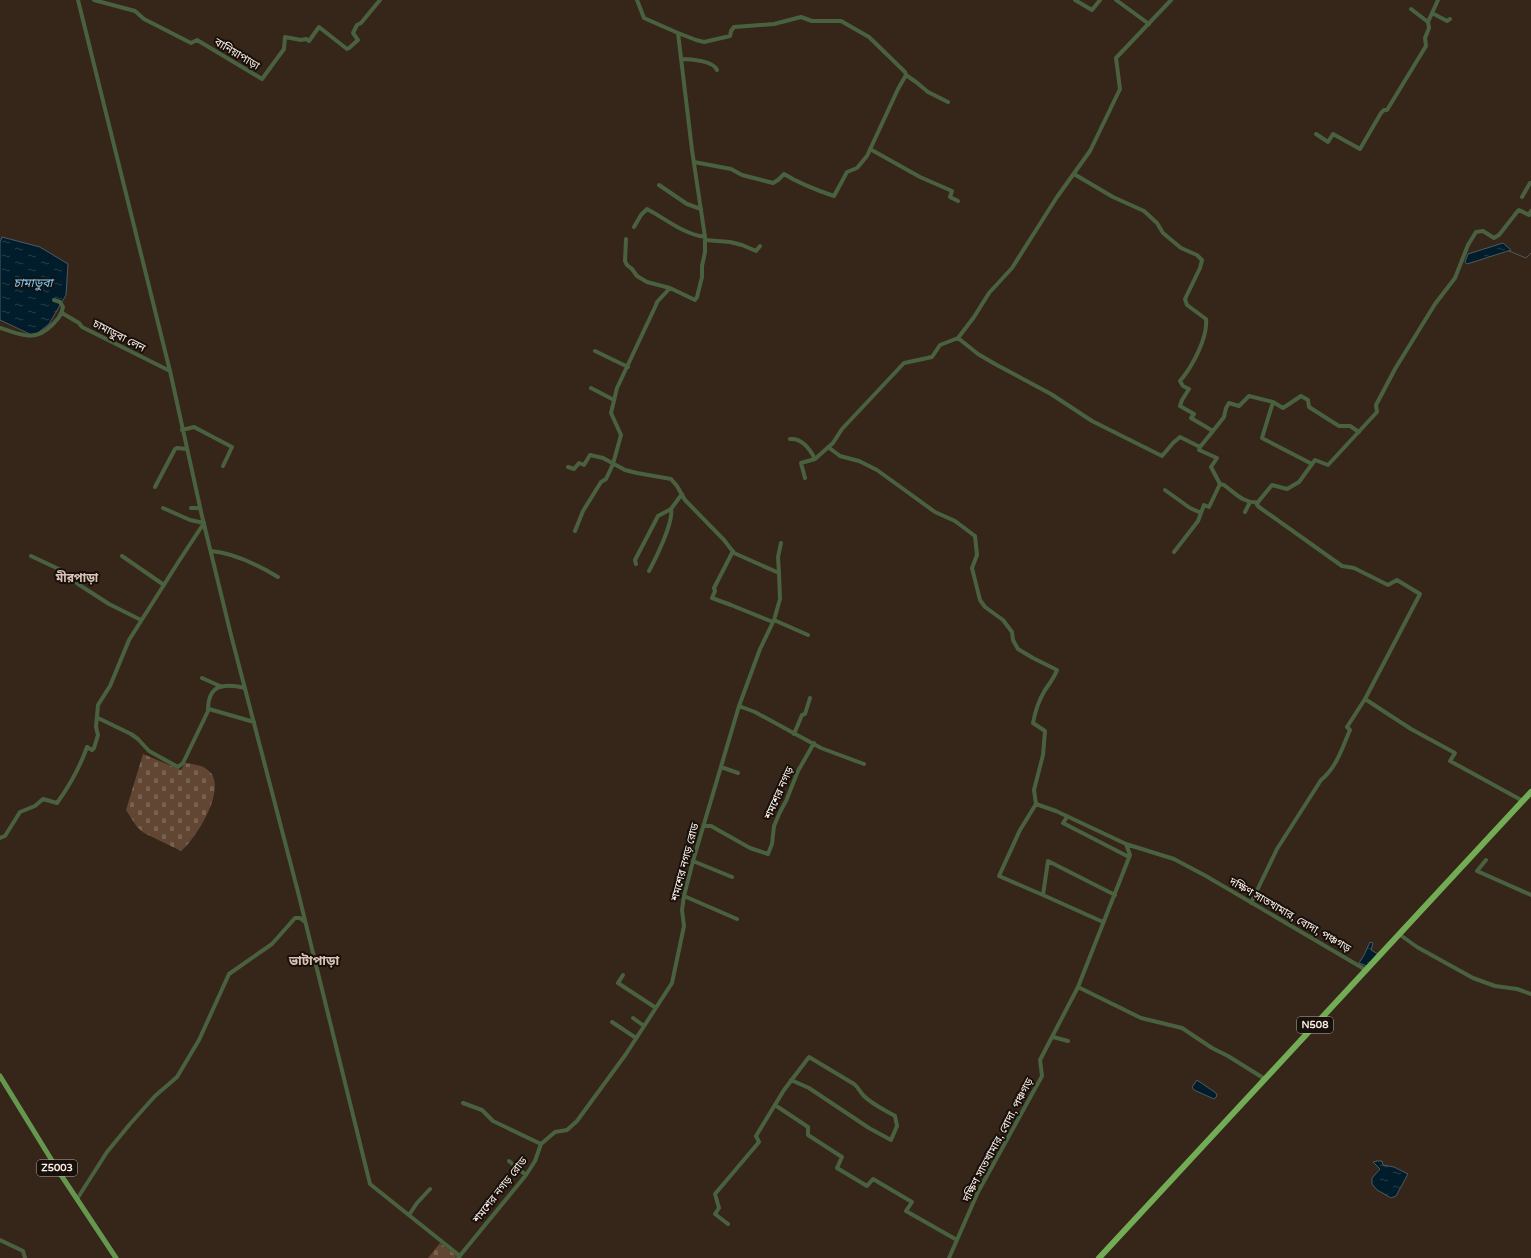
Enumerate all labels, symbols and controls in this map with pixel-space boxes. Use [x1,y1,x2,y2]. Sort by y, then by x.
street label: বানিয়াপাড়া [211,35,263,73]
water label: চামাডুবা [13,276,55,291]
street label: চামাডুবা লেন [90,317,148,355]
district label: মীরপাড়া [55,570,99,585]
street label: শমশের নগড় [761,765,796,822]
street label: শমশের নগড় রোড [668,821,702,903]
street label: দক্ষিণ সাতখামার, বোদা, পঞ্চগড় [1226,874,1353,955]
district label: ভাটাপাড়া [288,953,339,969]
road number: N508 [1297,1017,1333,1033]
street label: দক্ষিণ সাতখামার, বোদা, পঞ্চগড় [959,1076,1036,1205]
street label: শমশের নগড় রোড [470,1154,530,1226]
road number: Z5003 [37,1160,77,1176]

